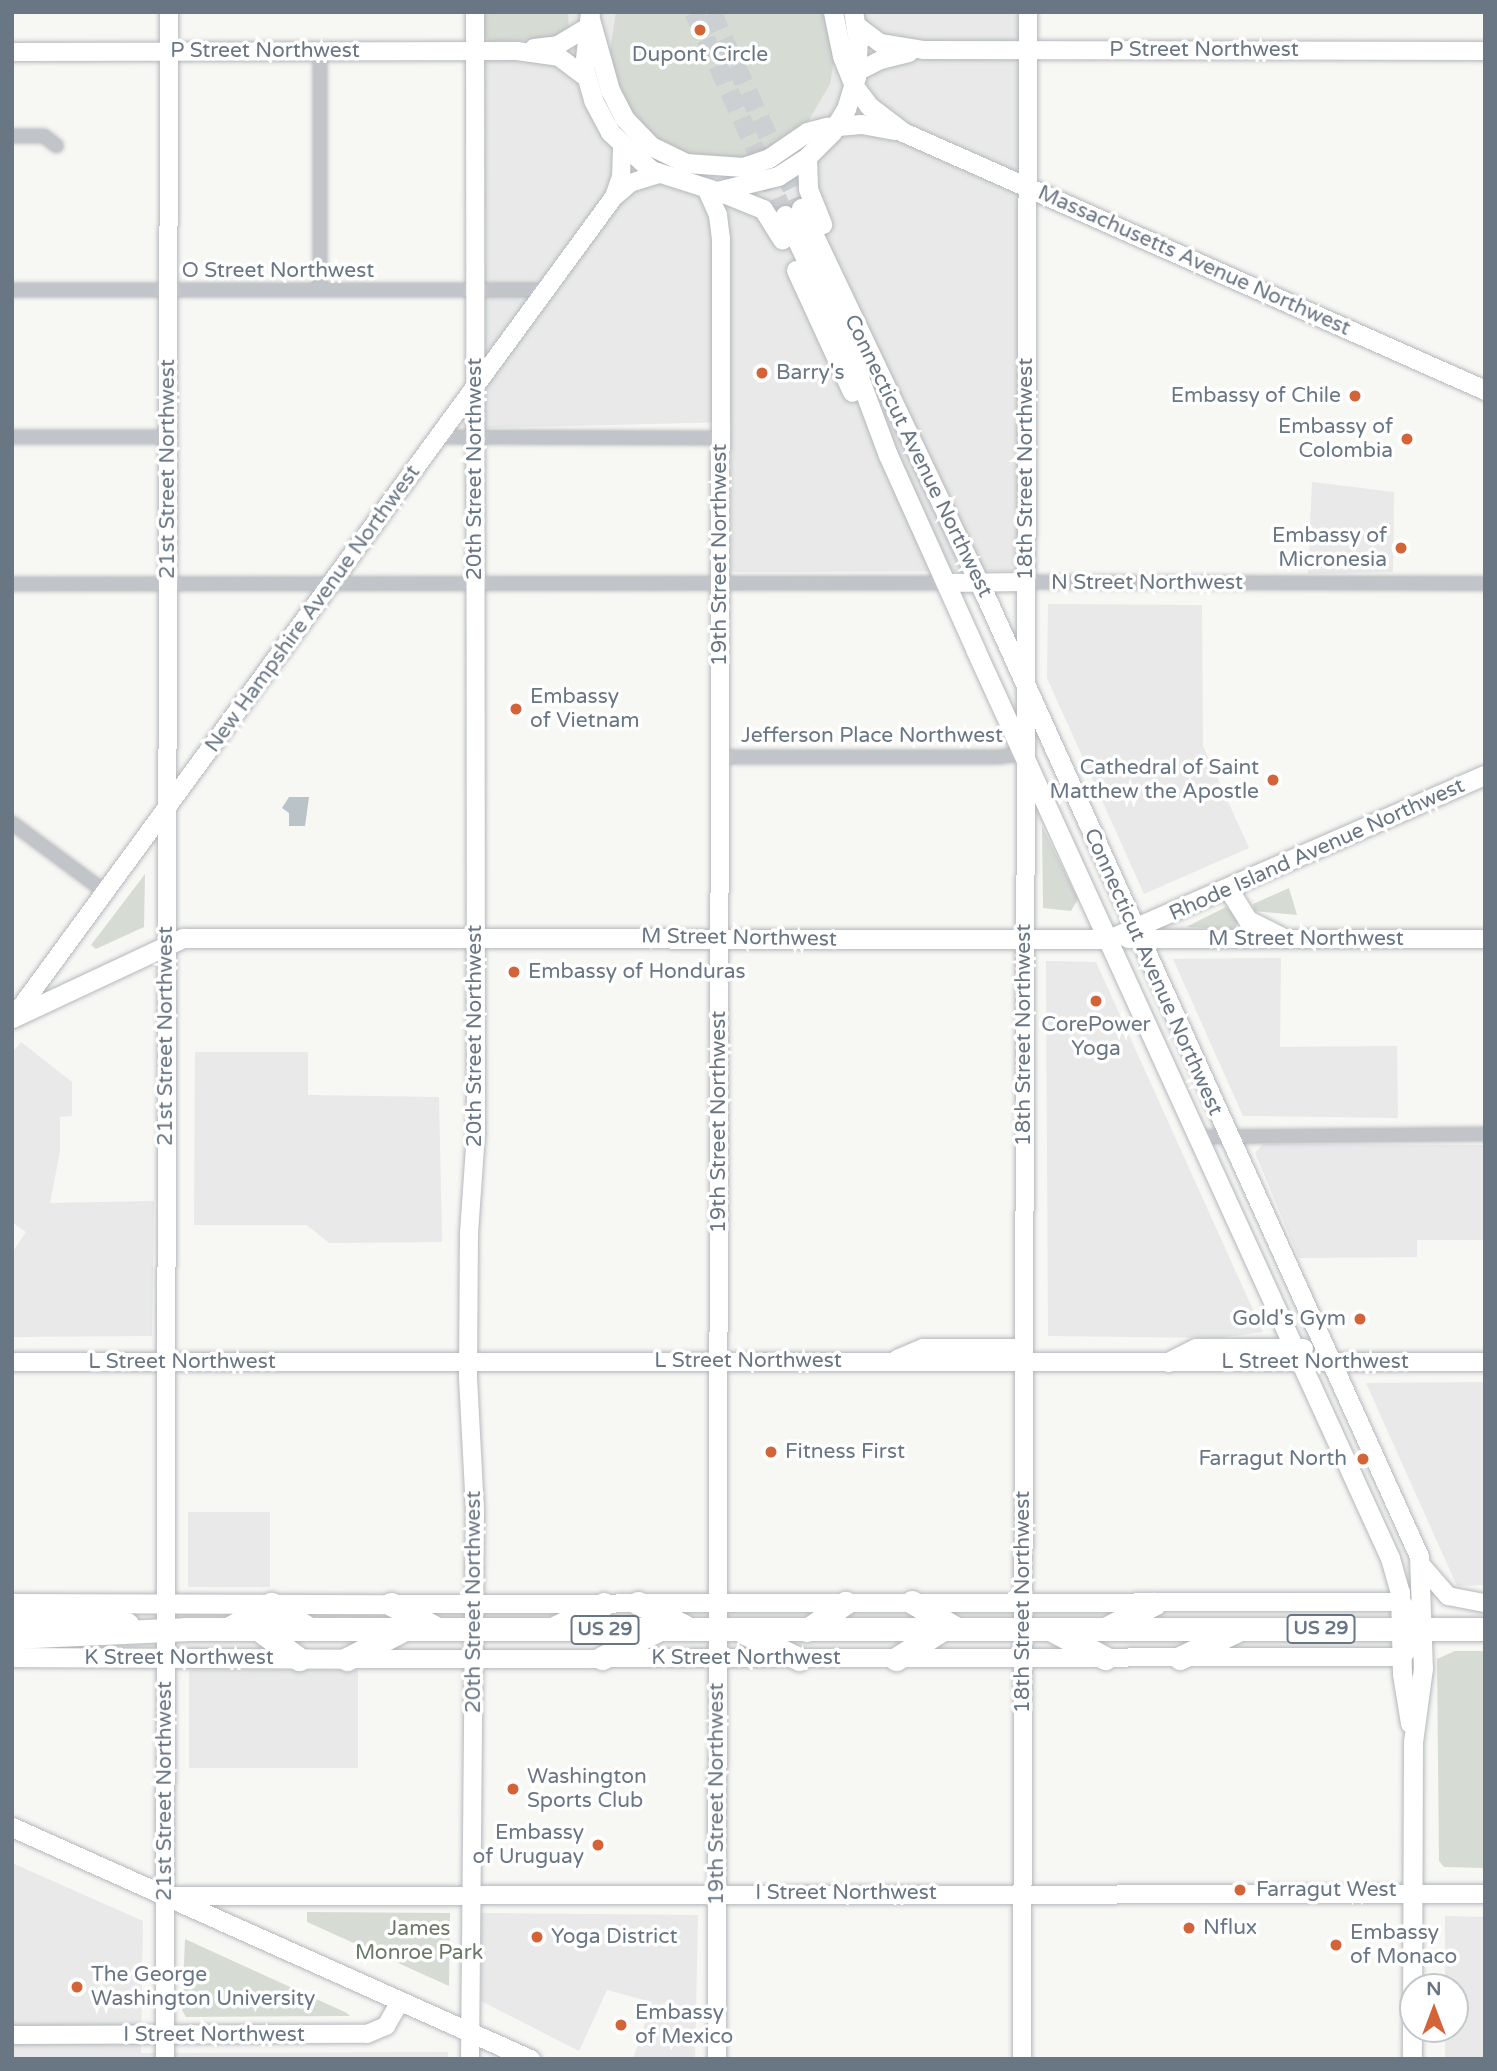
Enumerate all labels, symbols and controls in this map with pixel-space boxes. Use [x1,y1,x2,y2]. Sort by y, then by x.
marker: Dupont Circle [690,20,710,40]
street label: P Street Northwest [1109,37,1299,63]
street label: P Street Northwest [170,38,360,64]
place label: Dupont Circle [632,42,768,68]
street label: Massachusetts Avenue Northwest [1034,180,1354,342]
street label: O Street Northwest [182,258,374,284]
street label: Connecticut Avenue Northwest [838,311,998,601]
street label: 20th Street Northwest [462,358,488,580]
street label: 18th Street Northwest [1013,358,1039,580]
street label: 21st Street Northwest [155,359,181,579]
place label: Barry's [776,360,844,386]
marker: Barry's [754,365,770,381]
place label: Embassy of Chile [1171,383,1341,409]
marker: Embassy of Chile [1347,388,1363,404]
place label: Embassy of Colombia [1278,414,1393,464]
marker: Embassy of Colombia [1399,431,1415,447]
street label: 19th Street Northwest [707,444,733,666]
street label: New Hampshire Avenue Northwest [200,460,426,758]
place label: Embassy of Micronesia [1272,523,1387,573]
marker: Embassy of Micronesia [1393,540,1409,556]
street label: N Street Northwest [1051,570,1243,596]
place label: Embassy of Vietnam [530,684,640,734]
marker: Embassy of Vietnam [508,701,524,717]
street label: Jefferson Place Northwest [741,723,1003,749]
place label: Cathedral of Saint Matthew the Apostle [1050,755,1259,805]
marker: Cathedral of Saint Matthew the Apostle [1265,772,1281,788]
street label: Rhode Island Avenue Northwest [1165,773,1469,927]
street label: Connecticut Avenue Northwest [1078,825,1228,1119]
street label: M Street Northwest [641,924,837,952]
street label: 18th Street Northwest [1011,924,1037,1146]
street label: 20th Street Northwest [462,925,488,1147]
street label: 21st Street Northwest [153,926,179,1146]
street label: M Street Northwest [1208,926,1404,952]
place label: Embassy of Honduras [528,959,746,985]
marker: Embassy of Honduras [506,964,522,980]
marker: CorePower Yoga [1088,993,1104,1009]
street label: 19th Street Northwest [706,1011,732,1233]
place label: CorePower Yoga [1041,1012,1151,1062]
place label: Gold's Gym [1232,1306,1346,1332]
marker: Gold's Gym [1352,1311,1368,1327]
street label: L Street Northwest [654,1348,842,1374]
street label: L Street Northwest [88,1349,276,1375]
street label: L Street Northwest [1221,1349,1409,1375]
place label: Fitness First [785,1439,905,1465]
marker: Fitness First [763,1444,779,1460]
place label: Farragut North [1198,1446,1347,1472]
marker: Farragut North [1353,1449,1373,1469]
street label: 20th Street Northwest [461,1491,487,1713]
street label: 18th Street Northwest [1010,1491,1036,1713]
road number: US 29 [570,1614,640,1646]
road number: US 29 [1286,1614,1356,1644]
street label: K Street Northwest [84,1645,274,1671]
street label: K Street Northwest [651,1645,841,1671]
street label: 21st Street Northwest [152,1681,178,1901]
street label: 19th Street Northwest [704,1683,730,1905]
place label: Washington Sports Club [527,1764,647,1814]
marker: Washington Sports Club [505,1781,521,1797]
place label: Embassy of Uruguay [473,1820,584,1870]
marker: Embassy of Uruguay [590,1837,606,1853]
place label: Farragut West [1256,1877,1397,1903]
street label: I Street Northwest [755,1880,937,1906]
marker: Farragut West [1230,1880,1250,1900]
place label: Nflux [1203,1915,1257,1941]
park label: James Monroe Park [355,1916,483,1966]
marker: Nflux [1181,1920,1197,1936]
place label: Embassy of Monaco [1350,1920,1457,1970]
place label: Yoga District [551,1924,677,1950]
marker: Yoga District [529,1929,545,1945]
marker: Embassy of Monaco [1328,1937,1344,1953]
place label: The George Washington University [91,1962,315,2012]
north arrow [1399,1973,1469,2043]
text: N [1426,1978,1442,2000]
marker: The George Washington University [69,1979,85,1995]
place label: Embassy of Mexico [635,2000,733,2050]
marker: Embassy of Mexico [613,2017,629,2033]
street label: I Street Northwest [123,2022,305,2048]

